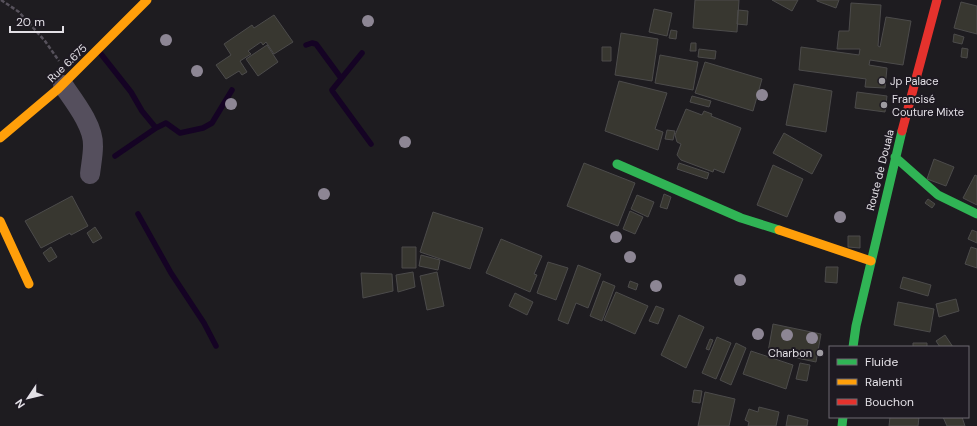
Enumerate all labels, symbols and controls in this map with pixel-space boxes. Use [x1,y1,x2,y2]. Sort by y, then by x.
scale bar [10,8,63,34]
text: 20 m [16,14,45,30]
street label: Rue 6.675 [44,41,90,85]
place label: Jp Palace [890,74,938,88]
marker: Jp Palace [877,76,887,86]
place label: Francisé Couture Mixte [892,92,964,119]
marker: Francisé Couture Mixte [879,100,889,110]
street label: Route de Douala [863,128,897,212]
place label: Charbon [768,346,812,360]
legend [829,346,969,418]
marker: Charbon [815,348,825,358]
text: Fluide [865,354,898,370]
text: Ralenti [865,374,903,390]
north arrow [8,378,48,418]
text: Bouchon [865,394,914,410]
text: N [12,396,28,411]

